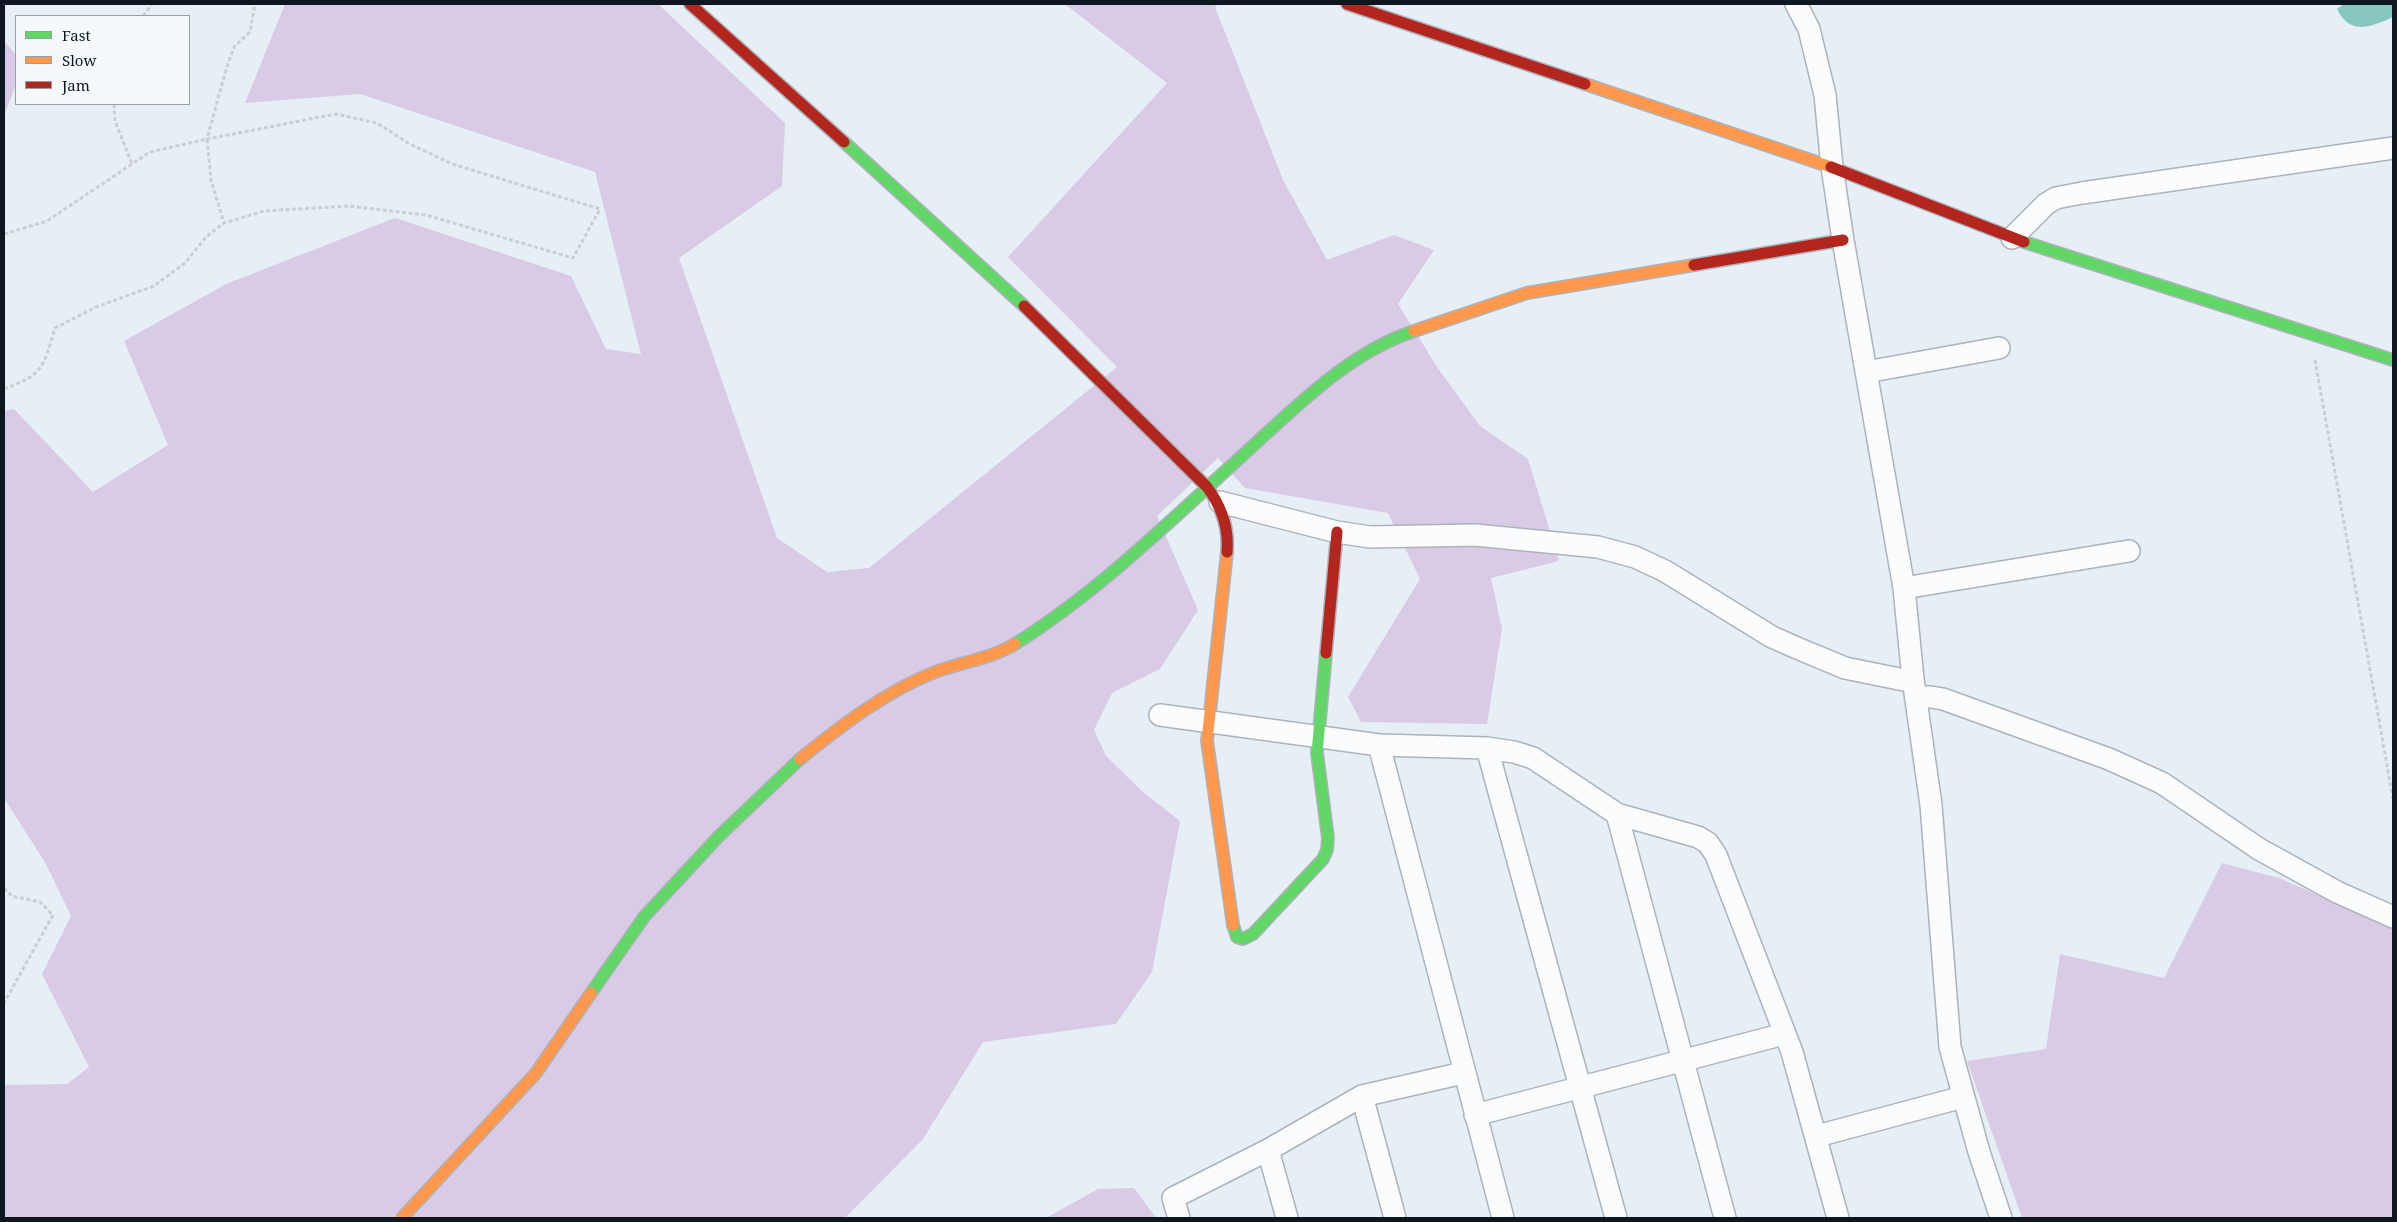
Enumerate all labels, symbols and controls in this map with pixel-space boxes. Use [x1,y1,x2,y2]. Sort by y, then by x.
legend [15,15,190,105]
text: Fast [62,25,91,45]
text: Slow [62,50,96,70]
text: Jam [62,75,90,95]

